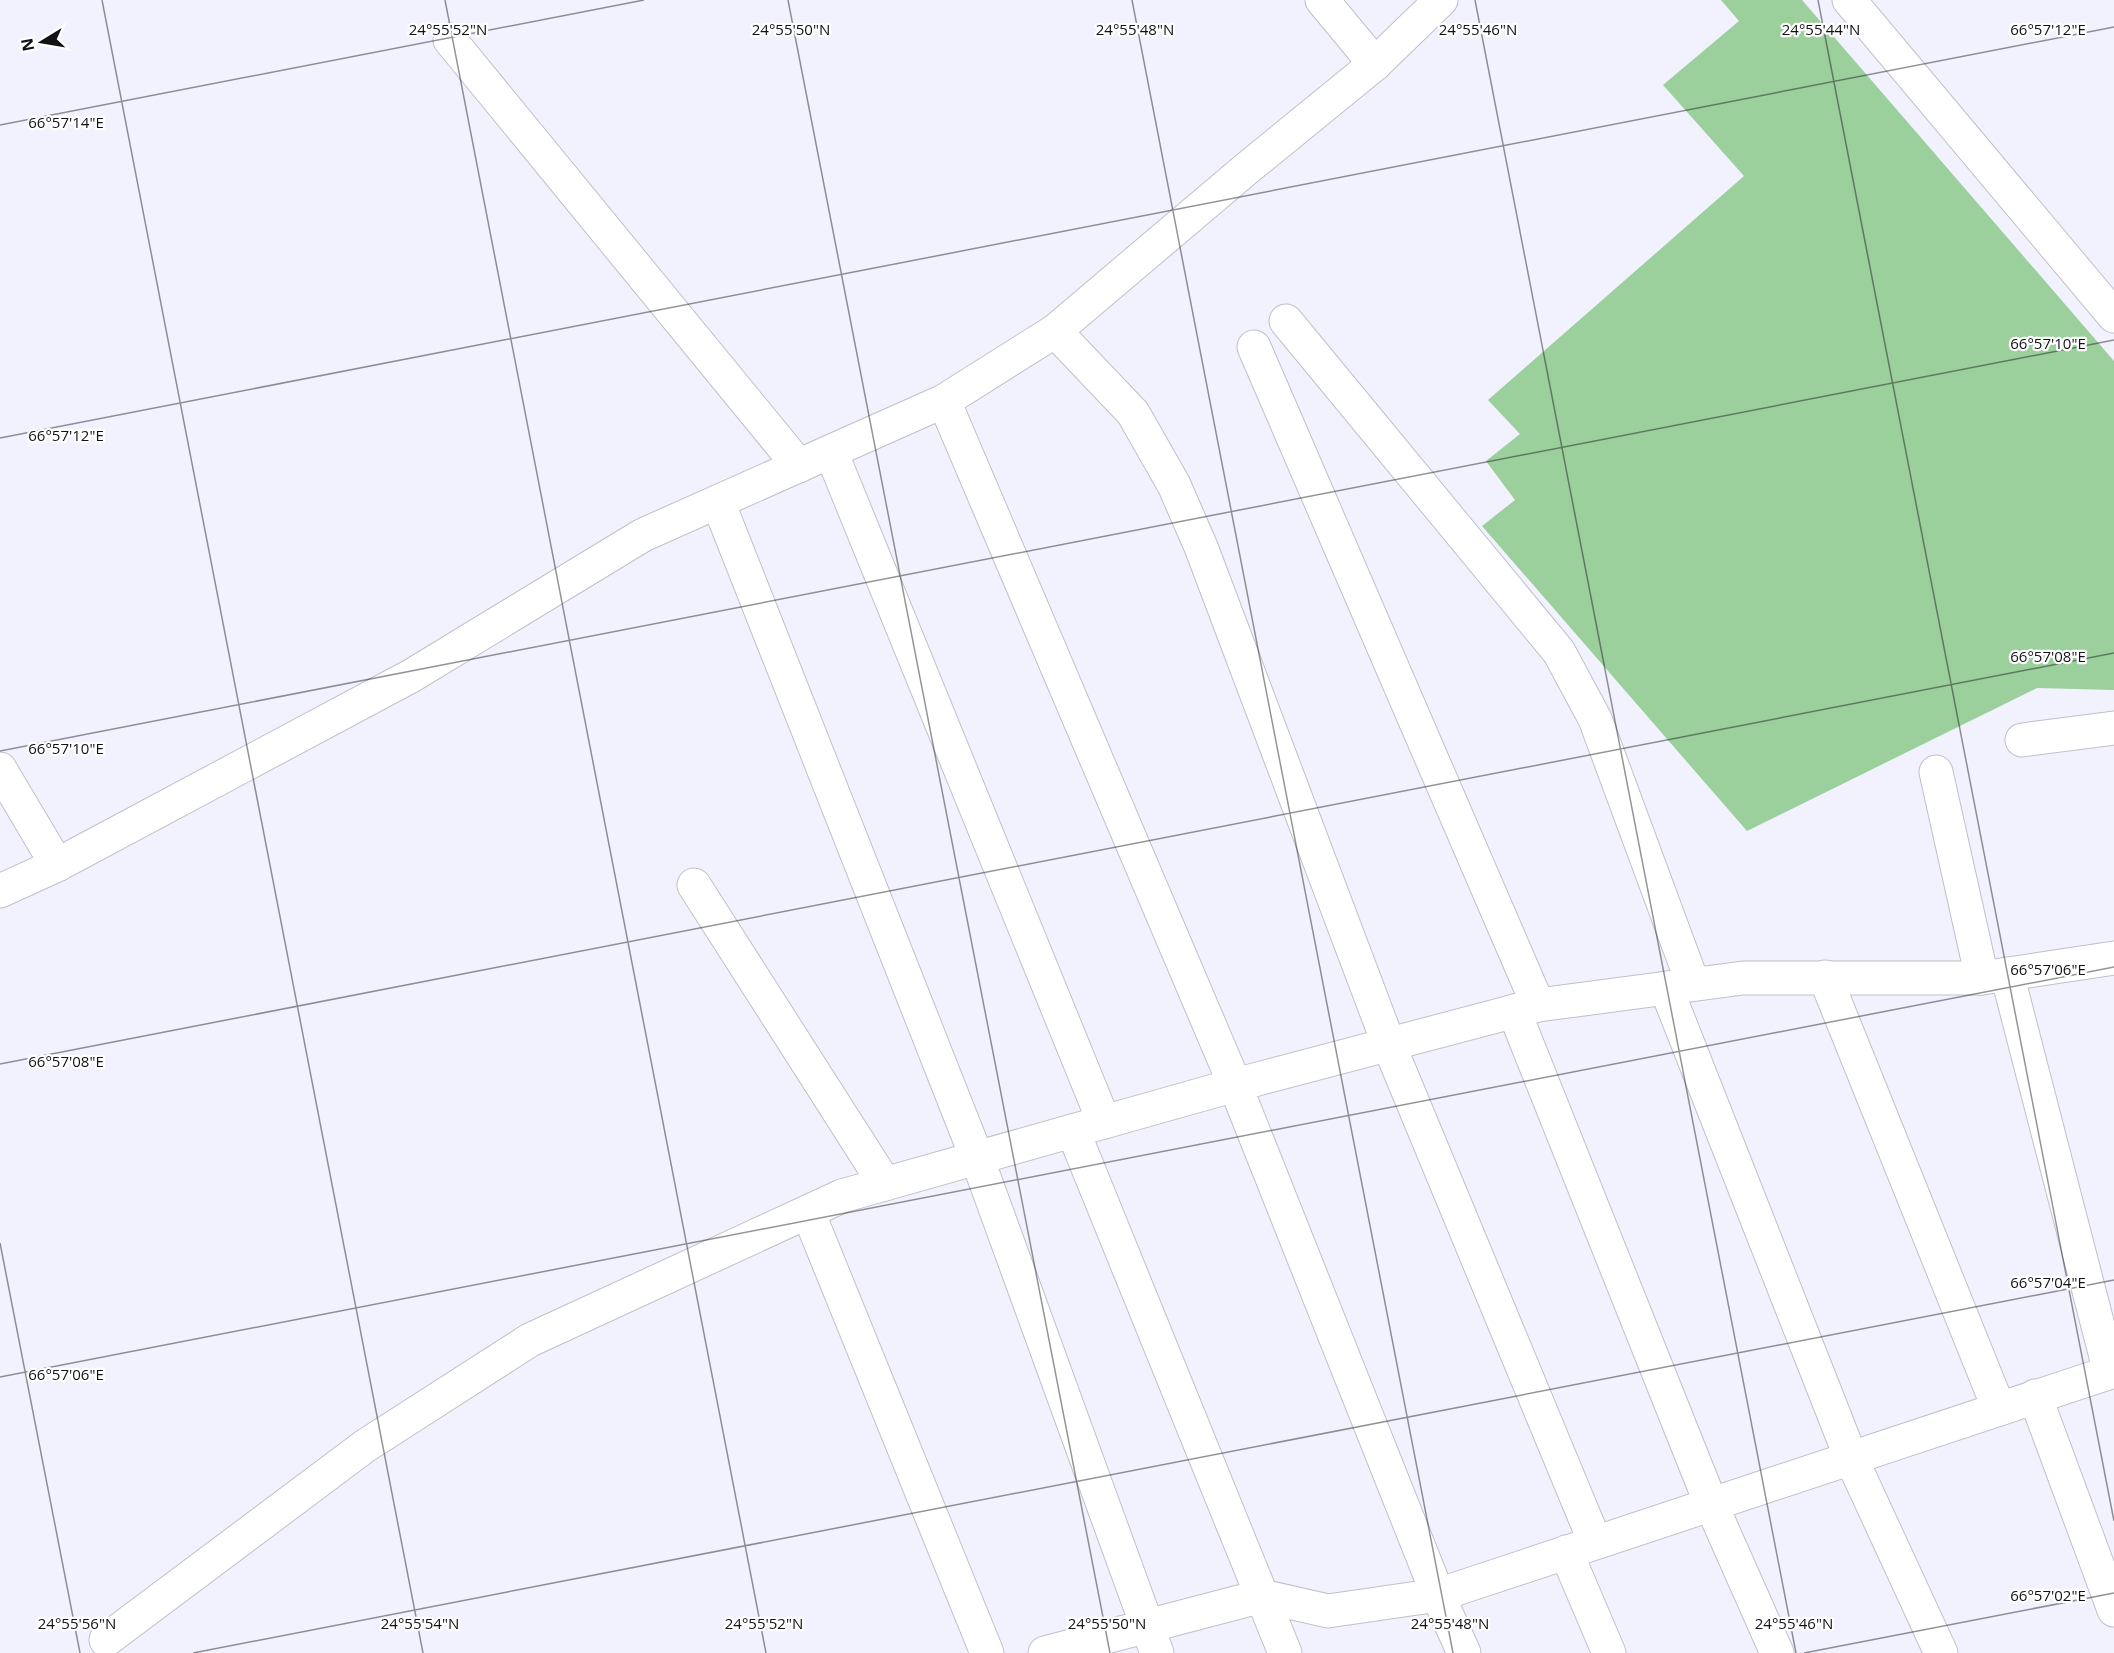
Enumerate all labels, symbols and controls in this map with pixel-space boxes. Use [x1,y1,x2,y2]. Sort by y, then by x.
north arrow [12,12,72,72]
text: 24°55'52"N [409,19,487,39]
text: 24°55'50"N [752,19,830,39]
text: 24°55'48"N [1096,19,1174,39]
text: 24°55'46"N [1439,19,1517,39]
text: 24°55'44"N [1782,19,1860,39]
text: 66°57'12"E [2010,19,2086,39]
text: N [15,36,39,53]
text: 66°57'14"E [28,112,104,132]
text: 66°57'10"E [2010,333,2086,353]
text: 66°57'12"E [28,425,104,445]
text: 66°57'08"E [2010,646,2086,666]
text: 66°57'10"E [28,738,104,758]
text: 66°57'06"E [2010,959,2086,979]
text: 66°57'08"E [28,1051,104,1071]
text: 66°57'04"E [2010,1272,2086,1292]
text: 66°57'06"E [28,1364,104,1384]
text: 66°57'02"E [2010,1585,2086,1605]
text: 24°55'56"N [38,1613,116,1633]
text: 24°55'54"N [381,1613,459,1633]
text: 24°55'52"N [725,1613,803,1633]
text: 24°55'50"N [1068,1613,1146,1633]
text: 24°55'48"N [1411,1613,1489,1633]
text: 24°55'46"N [1755,1613,1833,1633]

